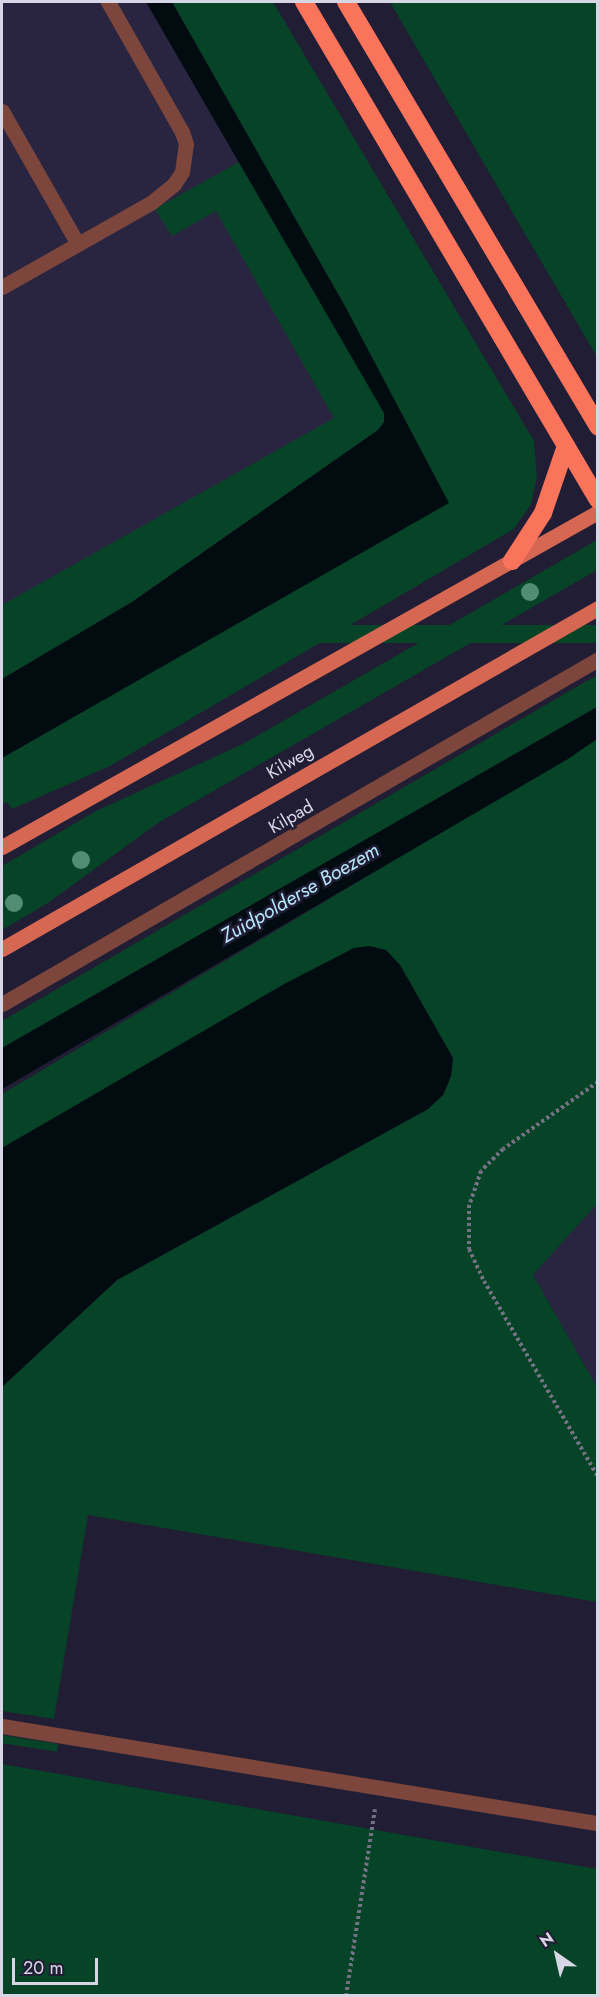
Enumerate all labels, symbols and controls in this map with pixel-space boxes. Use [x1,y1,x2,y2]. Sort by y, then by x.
street label: Kilweg [263,740,317,784]
street label: Kilpad [265,796,317,838]
water label: Zuidpolderse Boezem [217,838,383,948]
north arrow [527,1925,587,1985]
text: N [535,1927,558,1953]
scale bar [15,1946,100,1984]
text: 20 m [23,1955,63,1981]

